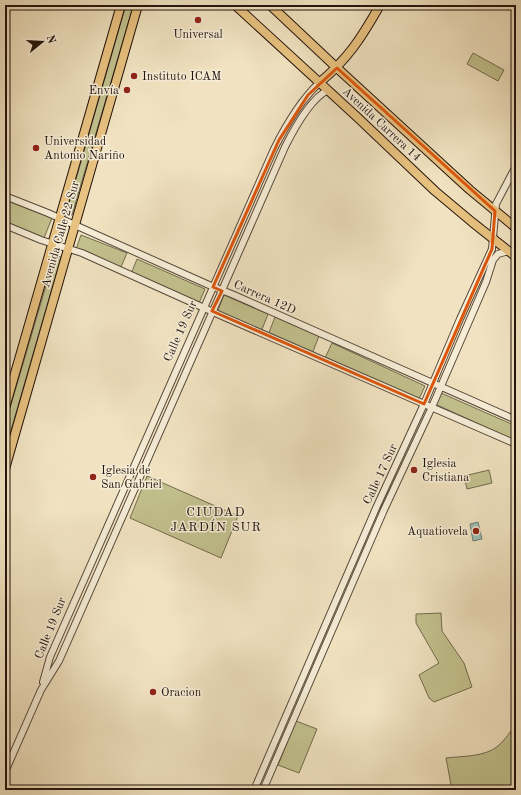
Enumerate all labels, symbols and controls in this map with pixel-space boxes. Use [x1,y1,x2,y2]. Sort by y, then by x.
marker: Universal [193,15,203,25]
north arrow [22,22,62,62]
place label: Universal [173,29,223,41]
text: N [44,34,57,46]
marker: Instituto ICAM [129,71,139,81]
place label: Instituto ICAM [142,71,221,83]
place label: Envía [89,85,119,97]
marker: Envía [122,85,132,95]
street label: Avenida Carrera 14 [340,85,423,164]
place label: Universidad Antonio Nariño [44,136,125,162]
marker: Universidad Antonio Nariño [31,143,41,153]
street label: Avenida Calle 22 Sur [40,180,82,289]
street label: Carrera 12D [232,279,298,317]
street label: Calle 19 Sur [162,299,200,364]
street label: Calle 17 Sur [362,442,400,507]
place label: Iglesia Cristiana [422,458,469,484]
place label: Iglesia de San Gabriel [101,465,162,491]
marker: Iglesia Cristiana [409,465,419,475]
marker: Iglesia de San Gabriel [88,472,98,482]
district label: CIUDAD JARDÍN SUR [170,506,262,534]
place label: Aquatiovela [407,526,468,538]
marker: Aquatiovela [471,526,481,536]
street label: Calle 19 Sur [33,596,69,661]
marker: Oracion [148,687,158,697]
place label: Oracion [161,687,202,699]

